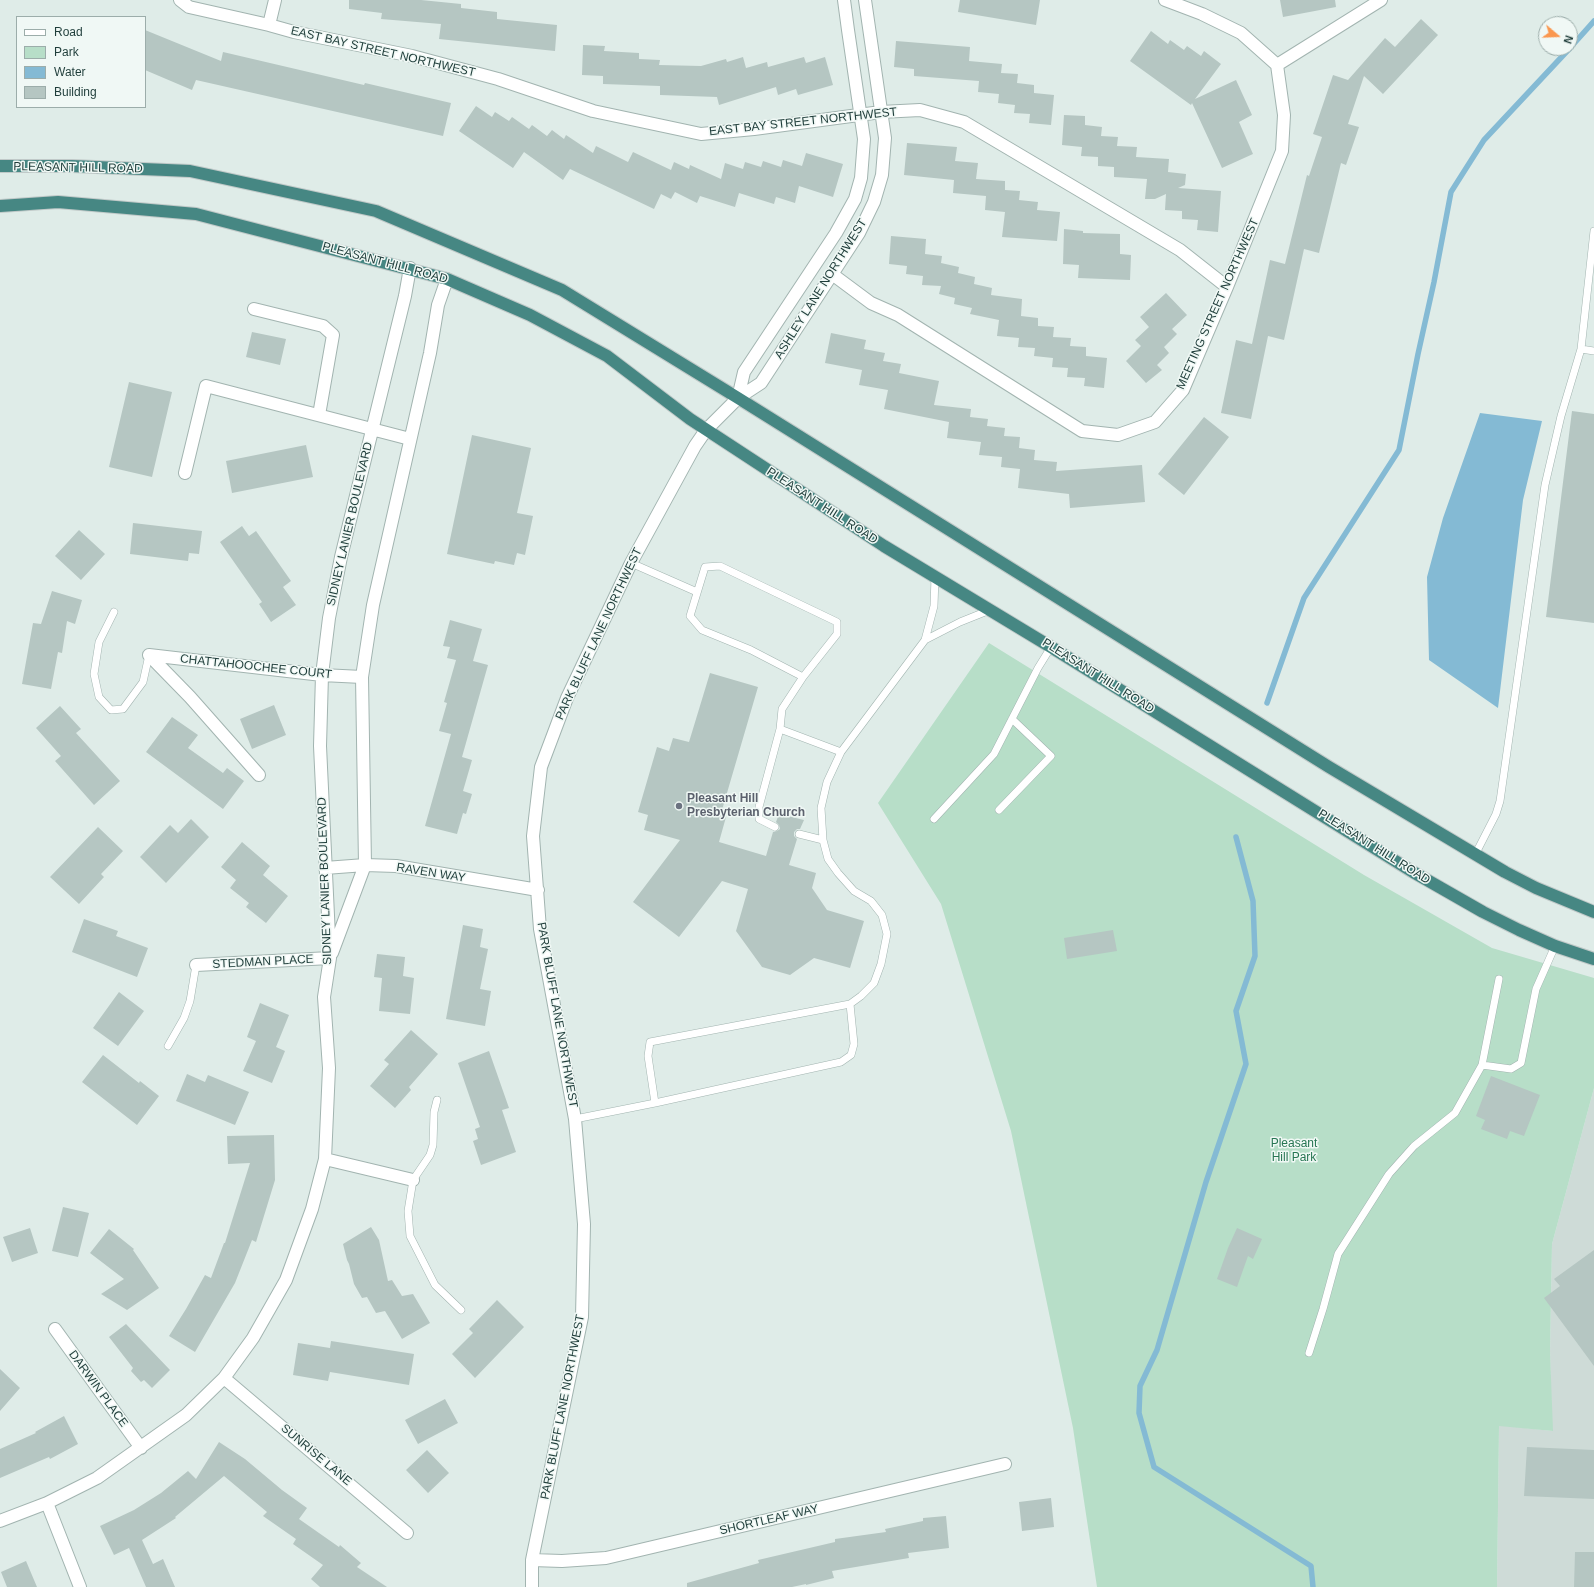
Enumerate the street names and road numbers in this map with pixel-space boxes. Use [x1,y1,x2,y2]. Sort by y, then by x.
street label: EAST BAY STREET NORTHWEST [289,24,477,80]
street label: EAST BAY STREET NORTHWEST [708,105,898,139]
street label: PLEASANT HILL ROAD [13,160,143,176]
street label: ASHLEY LANE NORTHWEST [772,216,870,362]
street label: MEETING STREET NORTHWEST [1174,216,1262,392]
street label: PLEASANT HILL ROAD [321,239,449,287]
street label: SIDNEY LANIER BOULEVARD [324,441,376,607]
street label: PLEASANT HILL ROAD [764,465,880,547]
street label: PARK BLUFF LANE NORTHWEST [553,546,645,722]
street label: PLEASANT HILL ROAD [1039,636,1157,716]
street label: CHATTAHOOCHEE COURT [179,652,333,682]
street label: SIDNEY LANIER BOULEVARD [315,797,335,965]
street label: PLEASANT HILL ROAD [1315,807,1433,887]
street label: RAVEN WAY [395,860,467,886]
street label: PARK BLUFF LANE NORTHWEST [534,921,580,1109]
street label: STEDMAN PLACE [212,952,314,972]
street label: PARK BLUFF LANE NORTHWEST [538,1313,588,1501]
street label: DARWIN PLACE [65,1348,131,1430]
street label: SUNRISE LANE [278,1421,354,1489]
street label: SHORTLEAF WAY [718,1502,820,1538]

